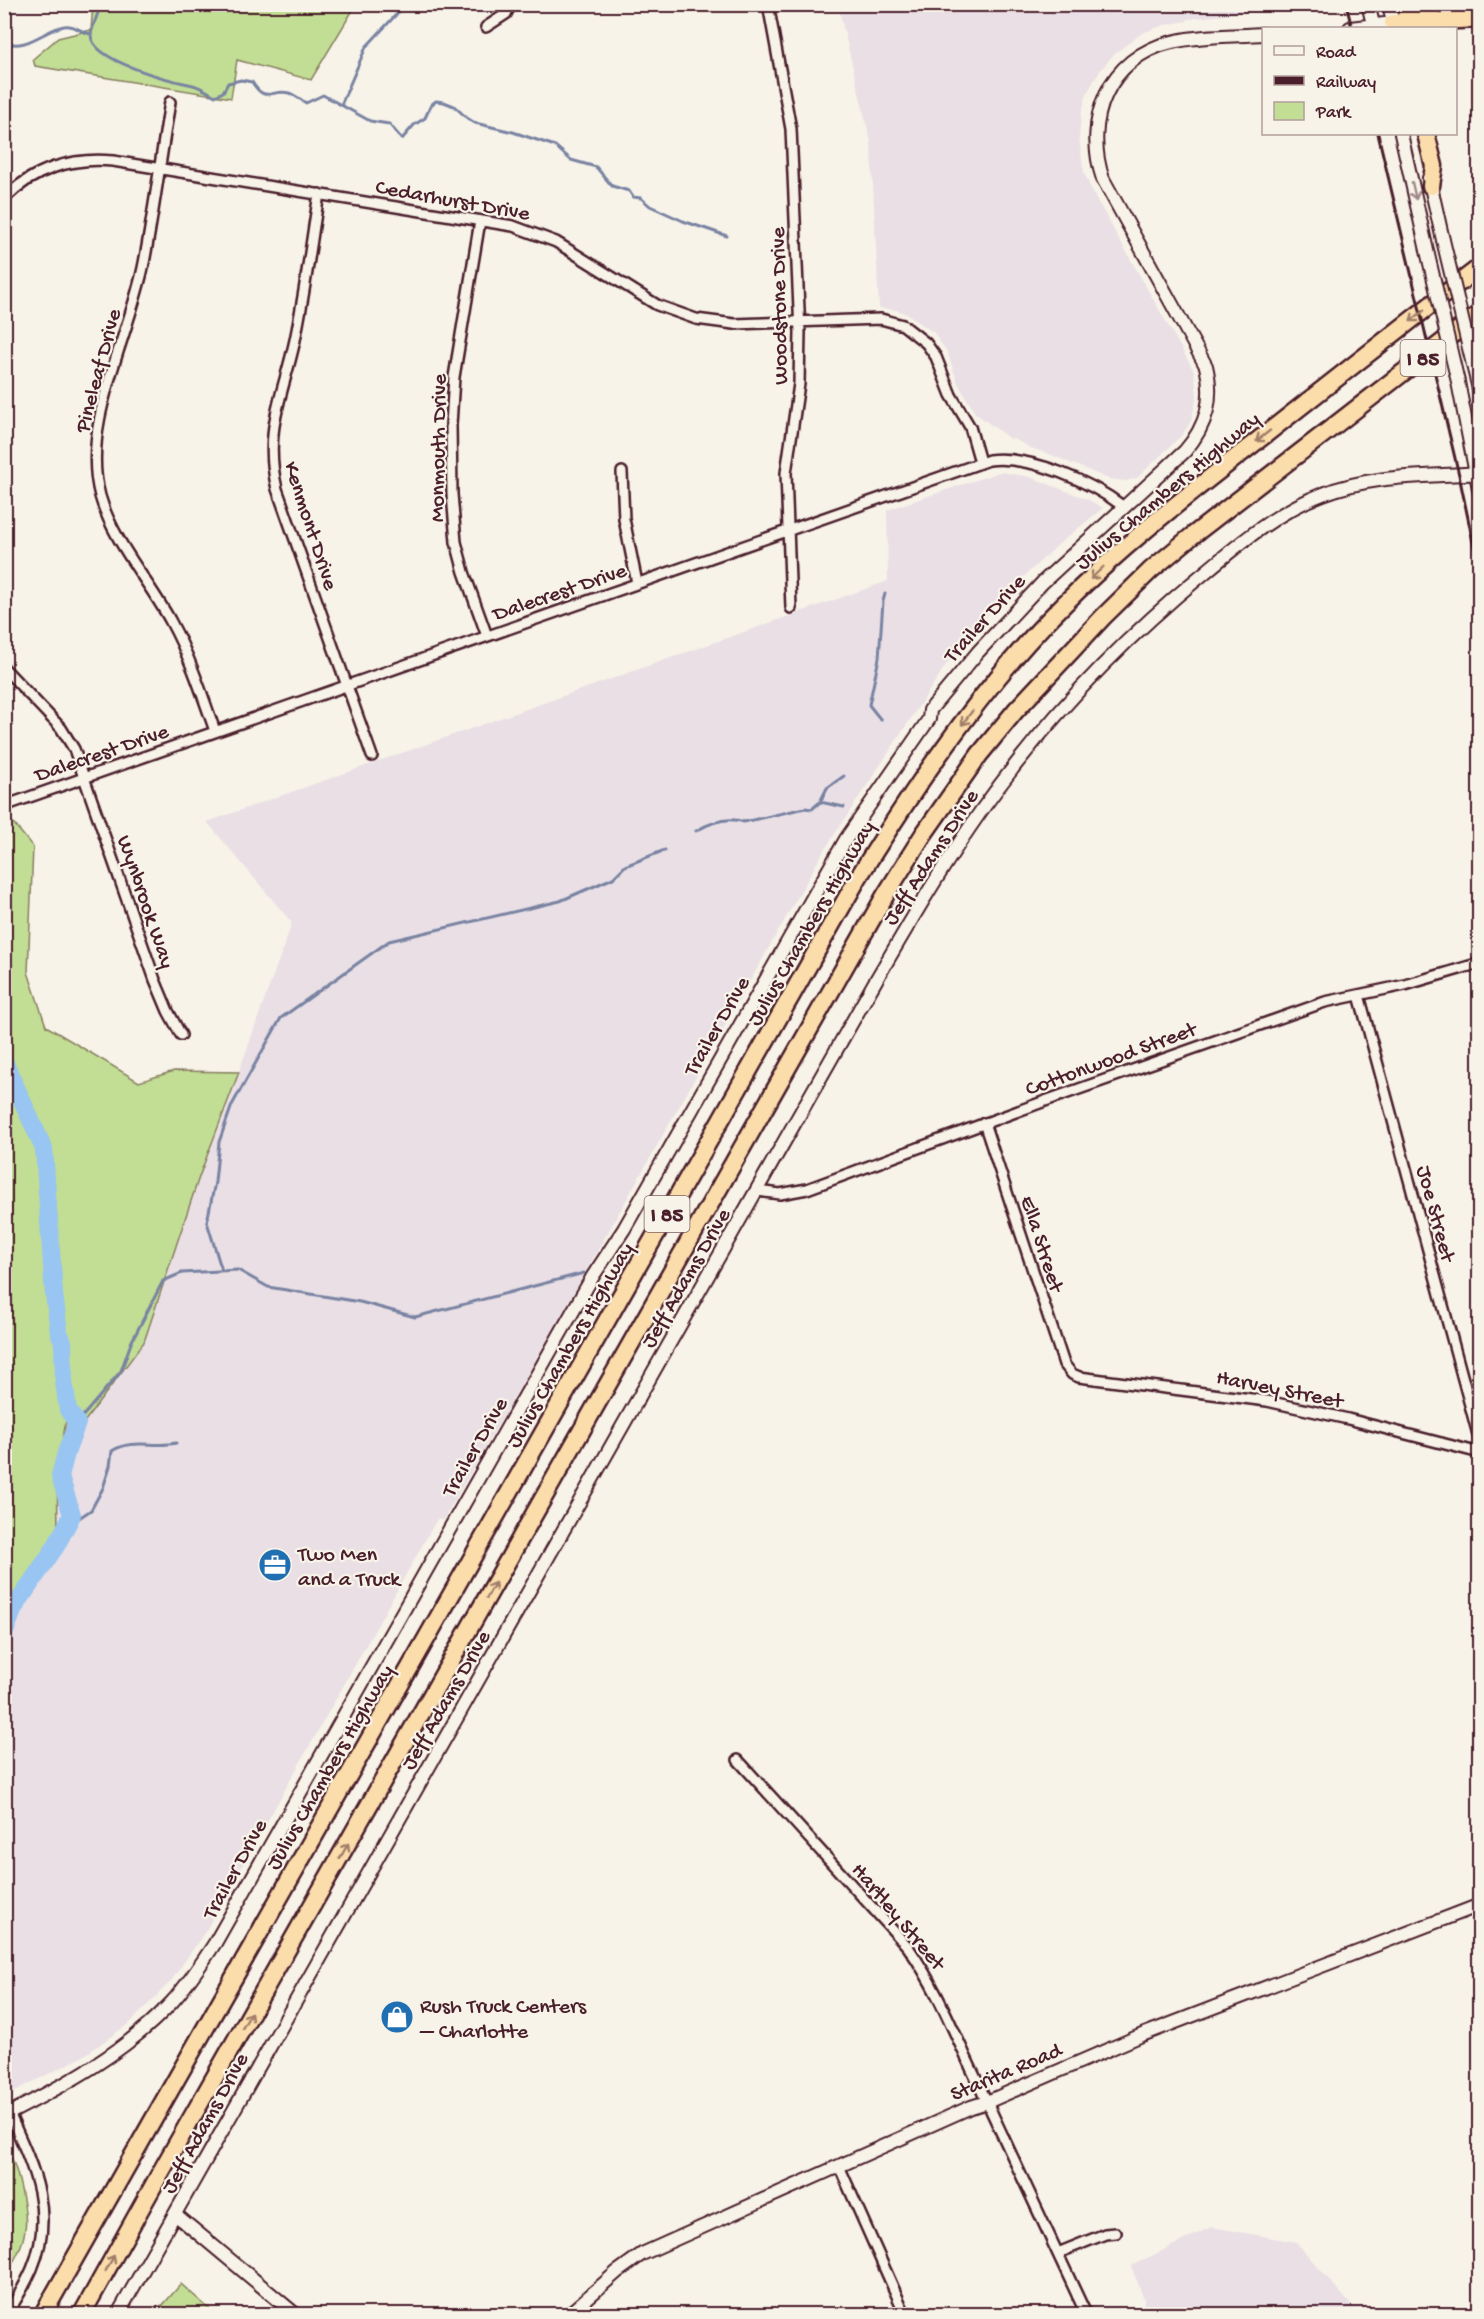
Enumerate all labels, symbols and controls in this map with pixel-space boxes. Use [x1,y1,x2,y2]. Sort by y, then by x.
legend [1262,27,1457,135]
text: Road [1316,43,1357,64]
text: Railway [1316,73,1376,94]
text: Park [1315,103,1352,124]
street label: Cedarhurst Drive [373,176,532,228]
one-way arrow [1408,181,1420,200]
street label: Woodstone Drive [767,226,795,385]
street label: Pineleaf Drive [71,306,129,437]
one-way arrow [1409,309,1425,322]
road number: I 85 [1400,340,1446,376]
street label: Monmouth Drive [426,373,454,523]
street label: Julius Chambers Highway [1071,407,1266,577]
one-way arrow [1256,429,1272,442]
street label: Kenmont Drive [276,459,342,594]
street label: Dalecrest Drive [488,559,631,629]
one-way arrow [1089,566,1104,581]
street label: Trailer Drive [938,569,1033,671]
one-way arrow [960,710,973,726]
street label: Dalecrest Drive [30,720,173,790]
street label: Jeff Adams Drive [879,785,986,931]
street label: Julius Chambers Highway [743,817,882,1031]
street label: Wynbrook Way [109,832,179,972]
street label: Trailer Drive [679,972,758,1083]
street label: Cottonwood Street [1022,1017,1202,1104]
street label: Joe Street [1409,1163,1460,1267]
street label: Ella Street [1012,1193,1069,1297]
road number: I 85 [644,1196,690,1232]
street label: Jeff Adams Drive [637,1204,738,1353]
street label: Julius Chambers Highway [502,1239,641,1453]
street label: Harvey Street [1214,1366,1347,1416]
street label: Trailer Drive [437,1393,516,1504]
place label: Two Men and a Truck [296,1543,402,1594]
office icon: Two Men and a Truck [257,1547,293,1583]
one-way arrow [486,1581,497,1599]
street label: Jeff Adams Drive [397,1626,498,1775]
street label: Julius Chambers Highway [262,1661,401,1875]
street label: Trailer Drive [197,1815,275,1926]
one-way arrow [338,1843,350,1860]
street label: Hartley Street [844,1858,951,1978]
place label: Rush Truck Centers – Charlotte [419,1995,587,2046]
shop icon: Rush Truck Centers – Charlotte [379,1999,415,2035]
one-way arrow [241,2012,253,2029]
street label: Starita Road [947,2038,1068,2109]
street label: Jeff Adams Drive [157,2049,256,2199]
one-way arrow [104,2255,116,2272]

